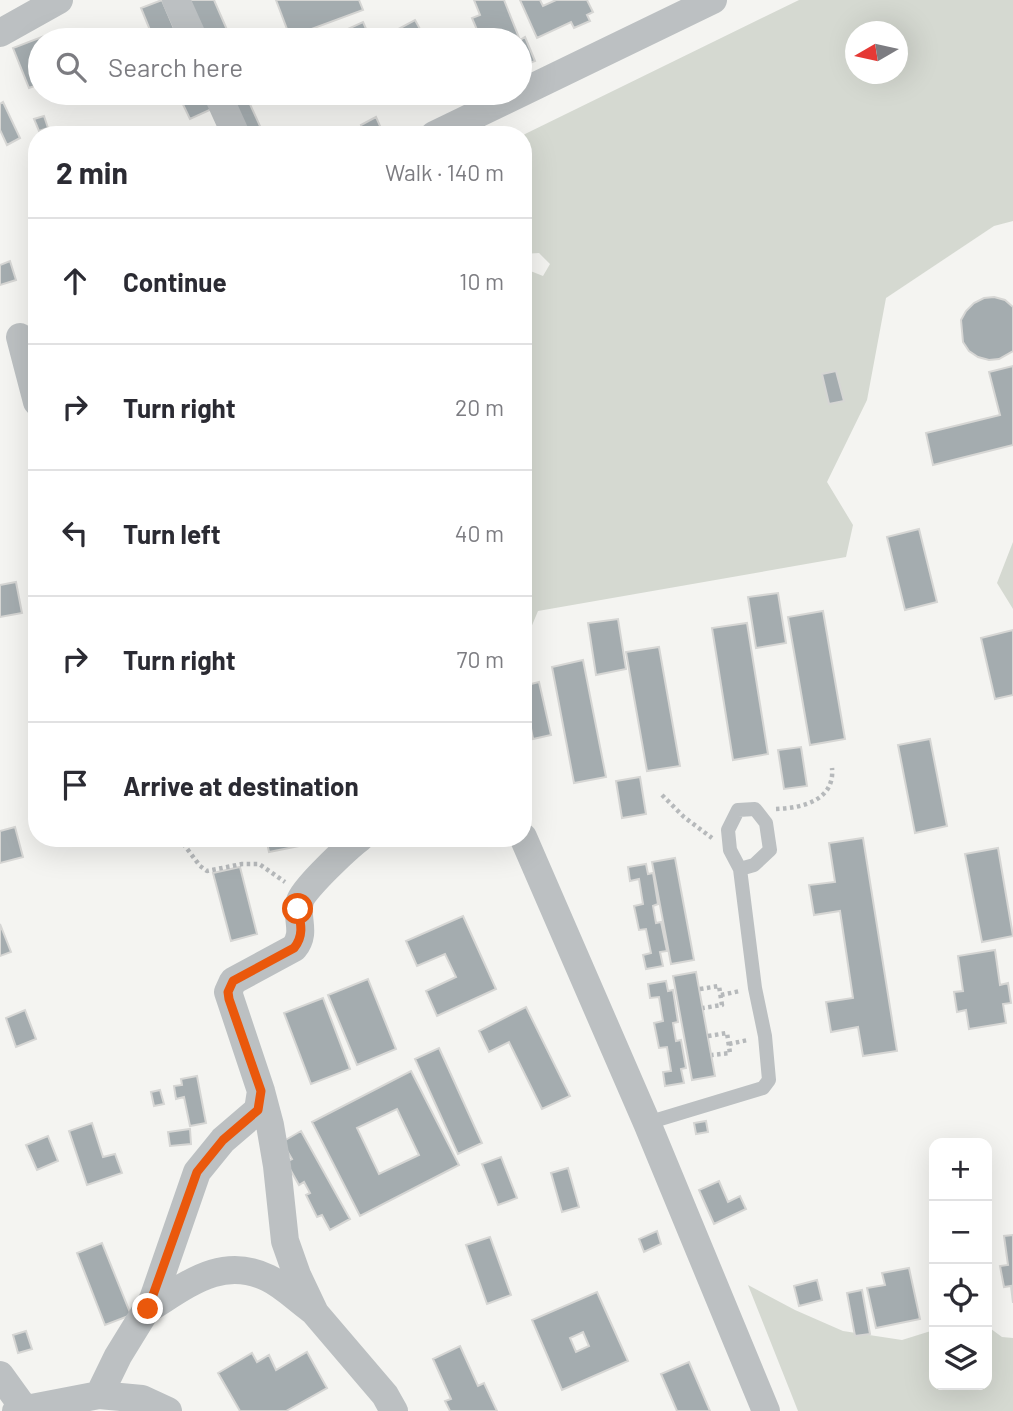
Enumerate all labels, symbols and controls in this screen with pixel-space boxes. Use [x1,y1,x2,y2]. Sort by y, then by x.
north arrow [845,21,908,84]
search box [28,28,532,105]
icon: search [52,48,90,86]
text: Search here [108,51,243,82]
text: 2 min [56,154,128,190]
text: Walk · 140 m [385,158,504,186]
icon: ahead [56,262,94,300]
text: Continue [123,266,227,297]
text: 10 m [459,267,504,295]
icon: right [56,388,94,426]
text: Turn right [123,392,236,423]
text: 20 m [455,393,504,421]
icon: left [56,514,94,552]
text: Turn left [123,518,221,549]
text: 40 m [455,519,504,547]
icon: right [56,640,94,678]
text: Turn right [123,644,236,675]
text: 70 m [457,645,504,673]
icon: arrive [56,766,94,804]
text: Arrive at destination [123,770,359,801]
route start [282,893,313,924]
map controls [929,1138,992,1390]
button: + [929,1138,992,1201]
button: − [929,1201,992,1264]
button: locate [929,1264,992,1327]
route end [132,1293,163,1324]
button: layers [929,1327,992,1390]

